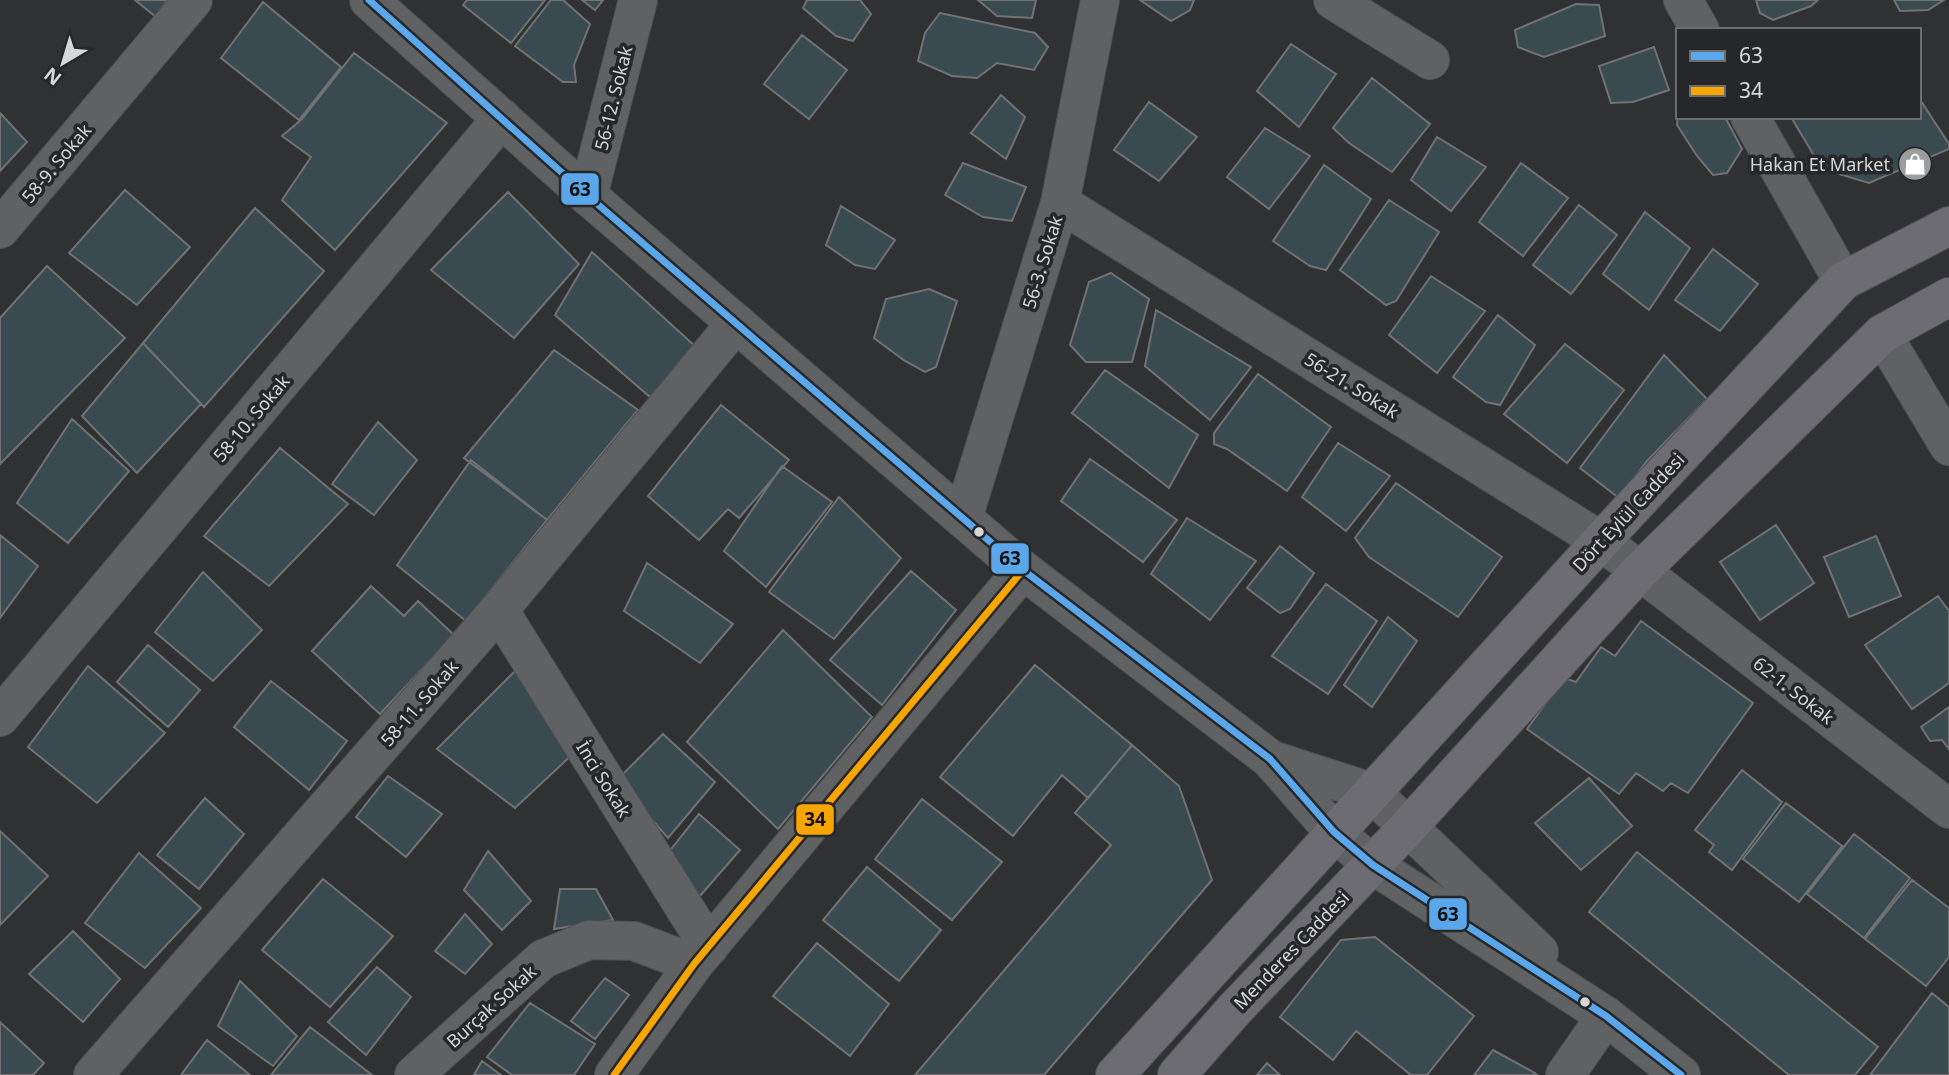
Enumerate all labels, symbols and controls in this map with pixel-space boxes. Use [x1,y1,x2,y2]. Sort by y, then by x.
north arrow [28,28,98,98]
legend [1676,28,1921,119]
text: 63 [1739,41,1763,69]
street label: 56-12. Sokak [588,43,638,153]
text: N [38,61,67,91]
text: 34 [1739,76,1763,104]
street label: 58-9. Sokak [16,118,96,208]
shop icon: Hakan Et Market [1896,145,1934,183]
place label: Hakan Et Market [1750,152,1890,176]
line badge: 63 [560,172,600,206]
text: 63 [569,176,591,202]
street label: 56-3. Sokak [1016,212,1068,312]
street label: 56-21. Sokak [1300,347,1404,424]
street label: 58-10. Sokak [208,369,295,467]
street label: Dört Eylül Caddesi [1567,448,1689,576]
unlabelled marker [972,525,986,539]
line badge: 63 [990,542,1030,575]
text: 63 [999,545,1021,571]
street label: 62-1. Sokak [1749,651,1840,729]
street label: 58-11. Sokak [375,655,463,751]
street label: İnci Sokak [571,736,637,822]
line badge: 34 [795,803,835,836]
text: 34 [804,806,826,832]
street label: Menderes Caddesi [1228,885,1354,1015]
line badge: 63 [1428,897,1468,931]
text: 63 [1437,901,1459,927]
street label: Burçak Sokak [441,959,541,1053]
unlabelled marker [1578,995,1592,1009]

